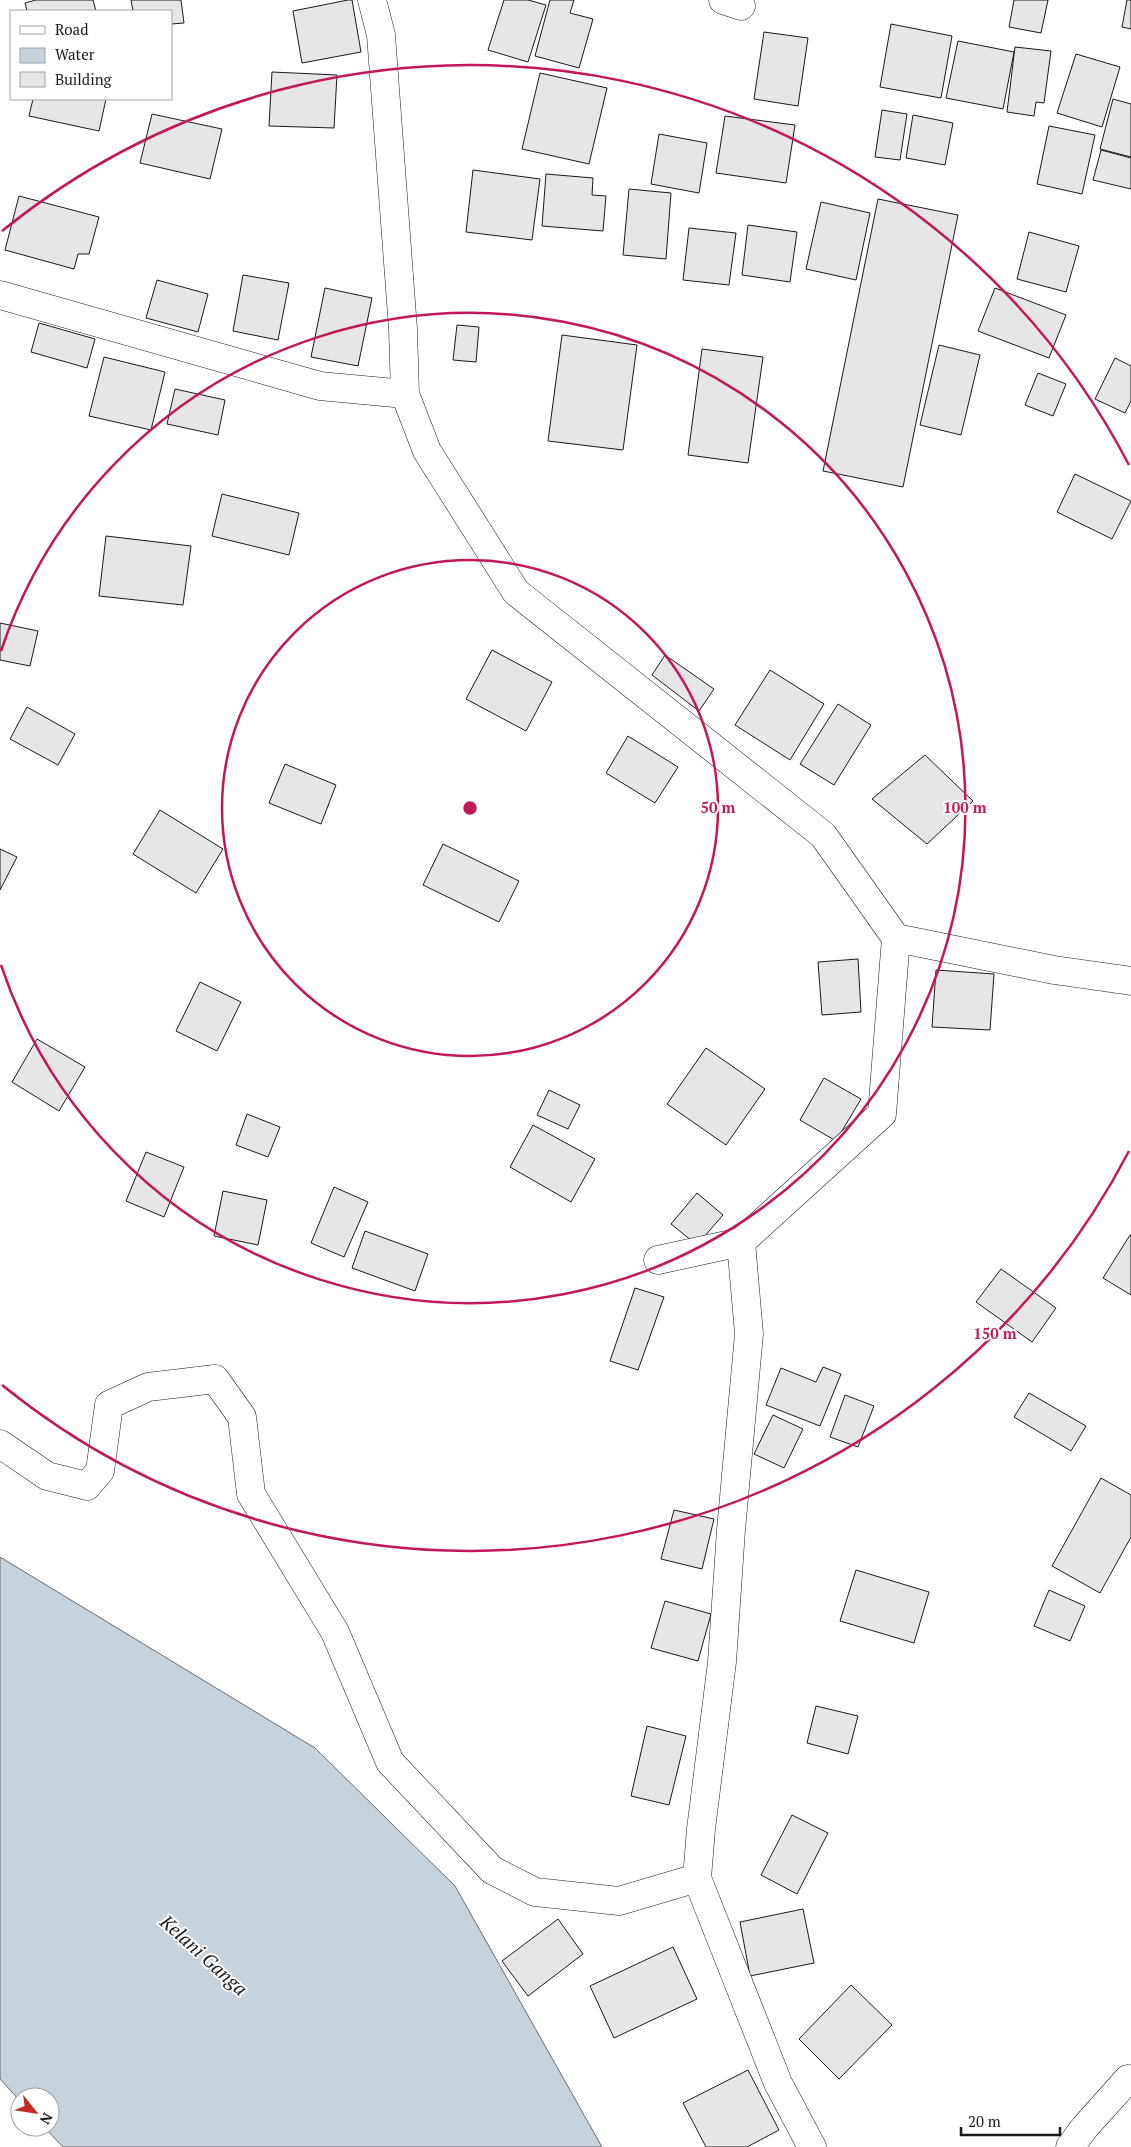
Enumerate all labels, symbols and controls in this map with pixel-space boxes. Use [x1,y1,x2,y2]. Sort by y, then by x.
legend [10,10,172,100]
text: Road [55,19,88,39]
text: Water [55,44,95,64]
text: Building [55,69,113,89]
text: 50 m [701,797,736,817]
text: 100 m [943,797,987,817]
centre of rings [461,799,479,817]
text: 150 m [973,1323,1017,1343]
water label: Kelani Ganga [155,1908,253,2000]
north arrow [10,2087,60,2137]
scale bar [961,2104,1060,2136]
text: N [36,2109,58,2128]
text: 20 m [968,2111,1001,2131]

